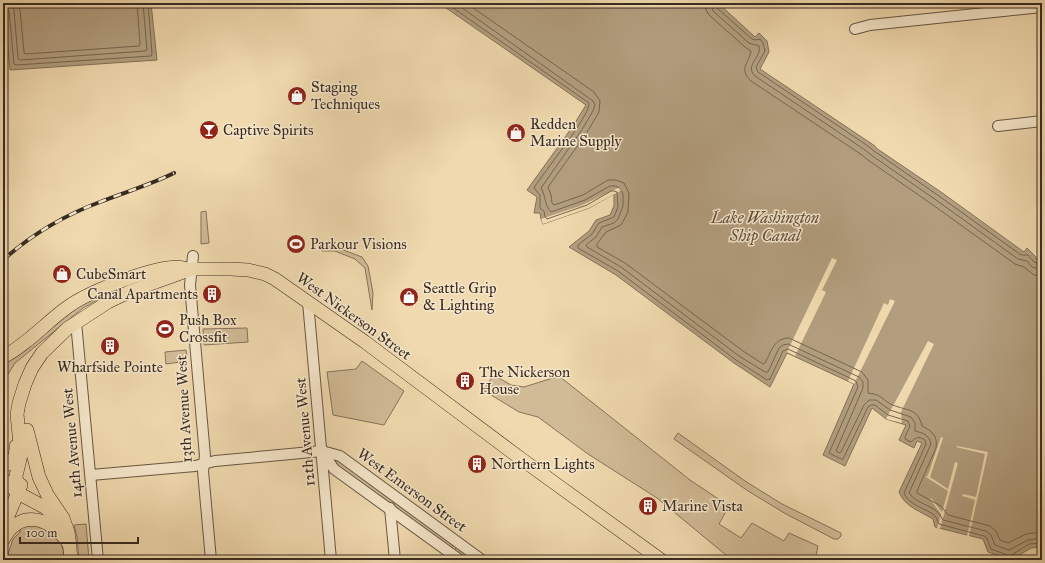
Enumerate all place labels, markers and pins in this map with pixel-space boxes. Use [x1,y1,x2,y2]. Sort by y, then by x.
place label: Staging Techniques [311,78,380,114]
shop icon: Staging Techniques [286,85,308,107]
place label: Redden Marine Supply [530,115,622,150]
bar icon: Captive Spirits [198,119,220,141]
place label: Captive Spirits [223,121,314,139]
shop icon: Redden Marine Supply [505,122,527,144]
sports icon: Parkour Visions [285,233,307,255]
place label: Parkour Visions [310,235,407,253]
shop icon: CubeSmart [51,263,73,285]
place label: CubeSmart [76,265,147,283]
place label: Seattle Grip & Lighting [423,279,497,314]
building icon: Canal Apartments [201,283,223,305]
place label: Canal Apartments [87,285,198,303]
shop icon: Seattle Grip & Lighting [398,286,420,308]
place label: Push Box Crossfit [179,311,237,346]
sports icon: Push Box Crossfit [154,318,176,340]
building icon: Wharfside Pointe [99,335,121,357]
place label: Wharfside Pointe [57,358,163,376]
place label: The Nickerson House [479,363,570,398]
building icon: The Nickerson House [454,370,476,392]
building icon: Northern Lights [466,453,488,475]
place label: Northern Lights [491,455,595,473]
building icon: Marine Vista [637,495,659,517]
place label: Marine Vista [662,497,743,515]

